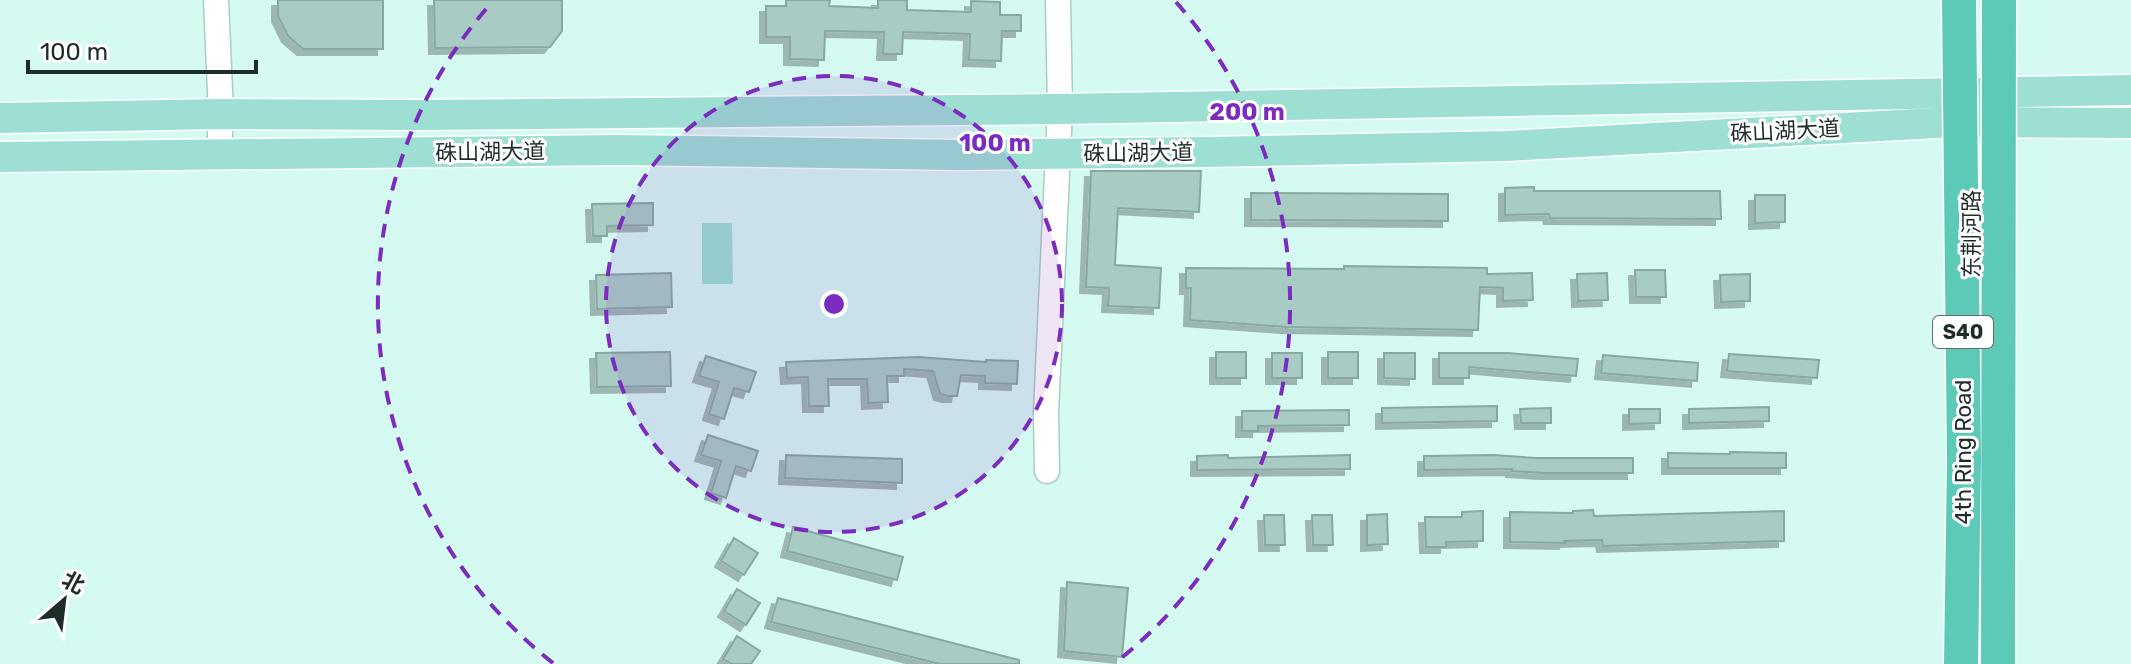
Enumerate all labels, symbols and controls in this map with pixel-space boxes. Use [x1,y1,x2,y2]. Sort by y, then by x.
scale bar [28,24,256,74]
text: 100 m [40,38,108,66]
text: 200 m [1209,98,1285,126]
street label: 硃山湖大道 [1729,115,1841,147]
text: 100 m [959,129,1031,157]
street label: 硃山湖大道 [435,138,545,166]
street label: 硃山湖大道 [1083,139,1193,167]
street label: 东荆河路 [1958,190,1985,278]
centre of rings [820,290,848,318]
road number: S40 [1933,316,1993,348]
street label: 4th Ring Road [1950,380,1977,524]
north arrow [24,560,104,640]
text: 北 [57,566,89,600]

